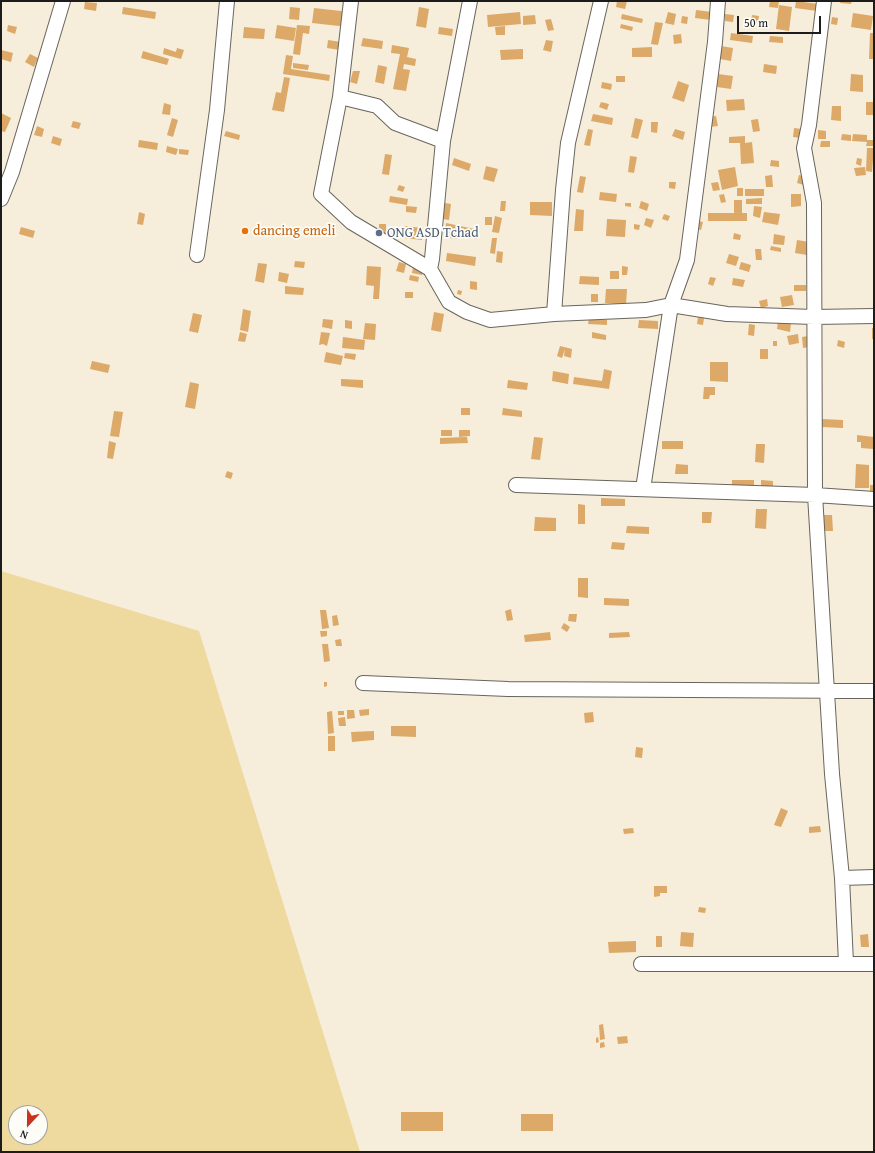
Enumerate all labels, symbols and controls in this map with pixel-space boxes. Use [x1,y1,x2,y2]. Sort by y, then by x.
scale bar [739,8,823,34]
text: 50 m [744,14,768,31]
place label: dancing emeli [253,223,335,239]
place label: ONG ASD Tchad [387,225,479,241]
marker: dancing emeli [240,226,250,236]
marker: ONG ASD Tchad [374,228,384,238]
north arrow [8,1105,48,1145]
text: N [17,1126,30,1144]

